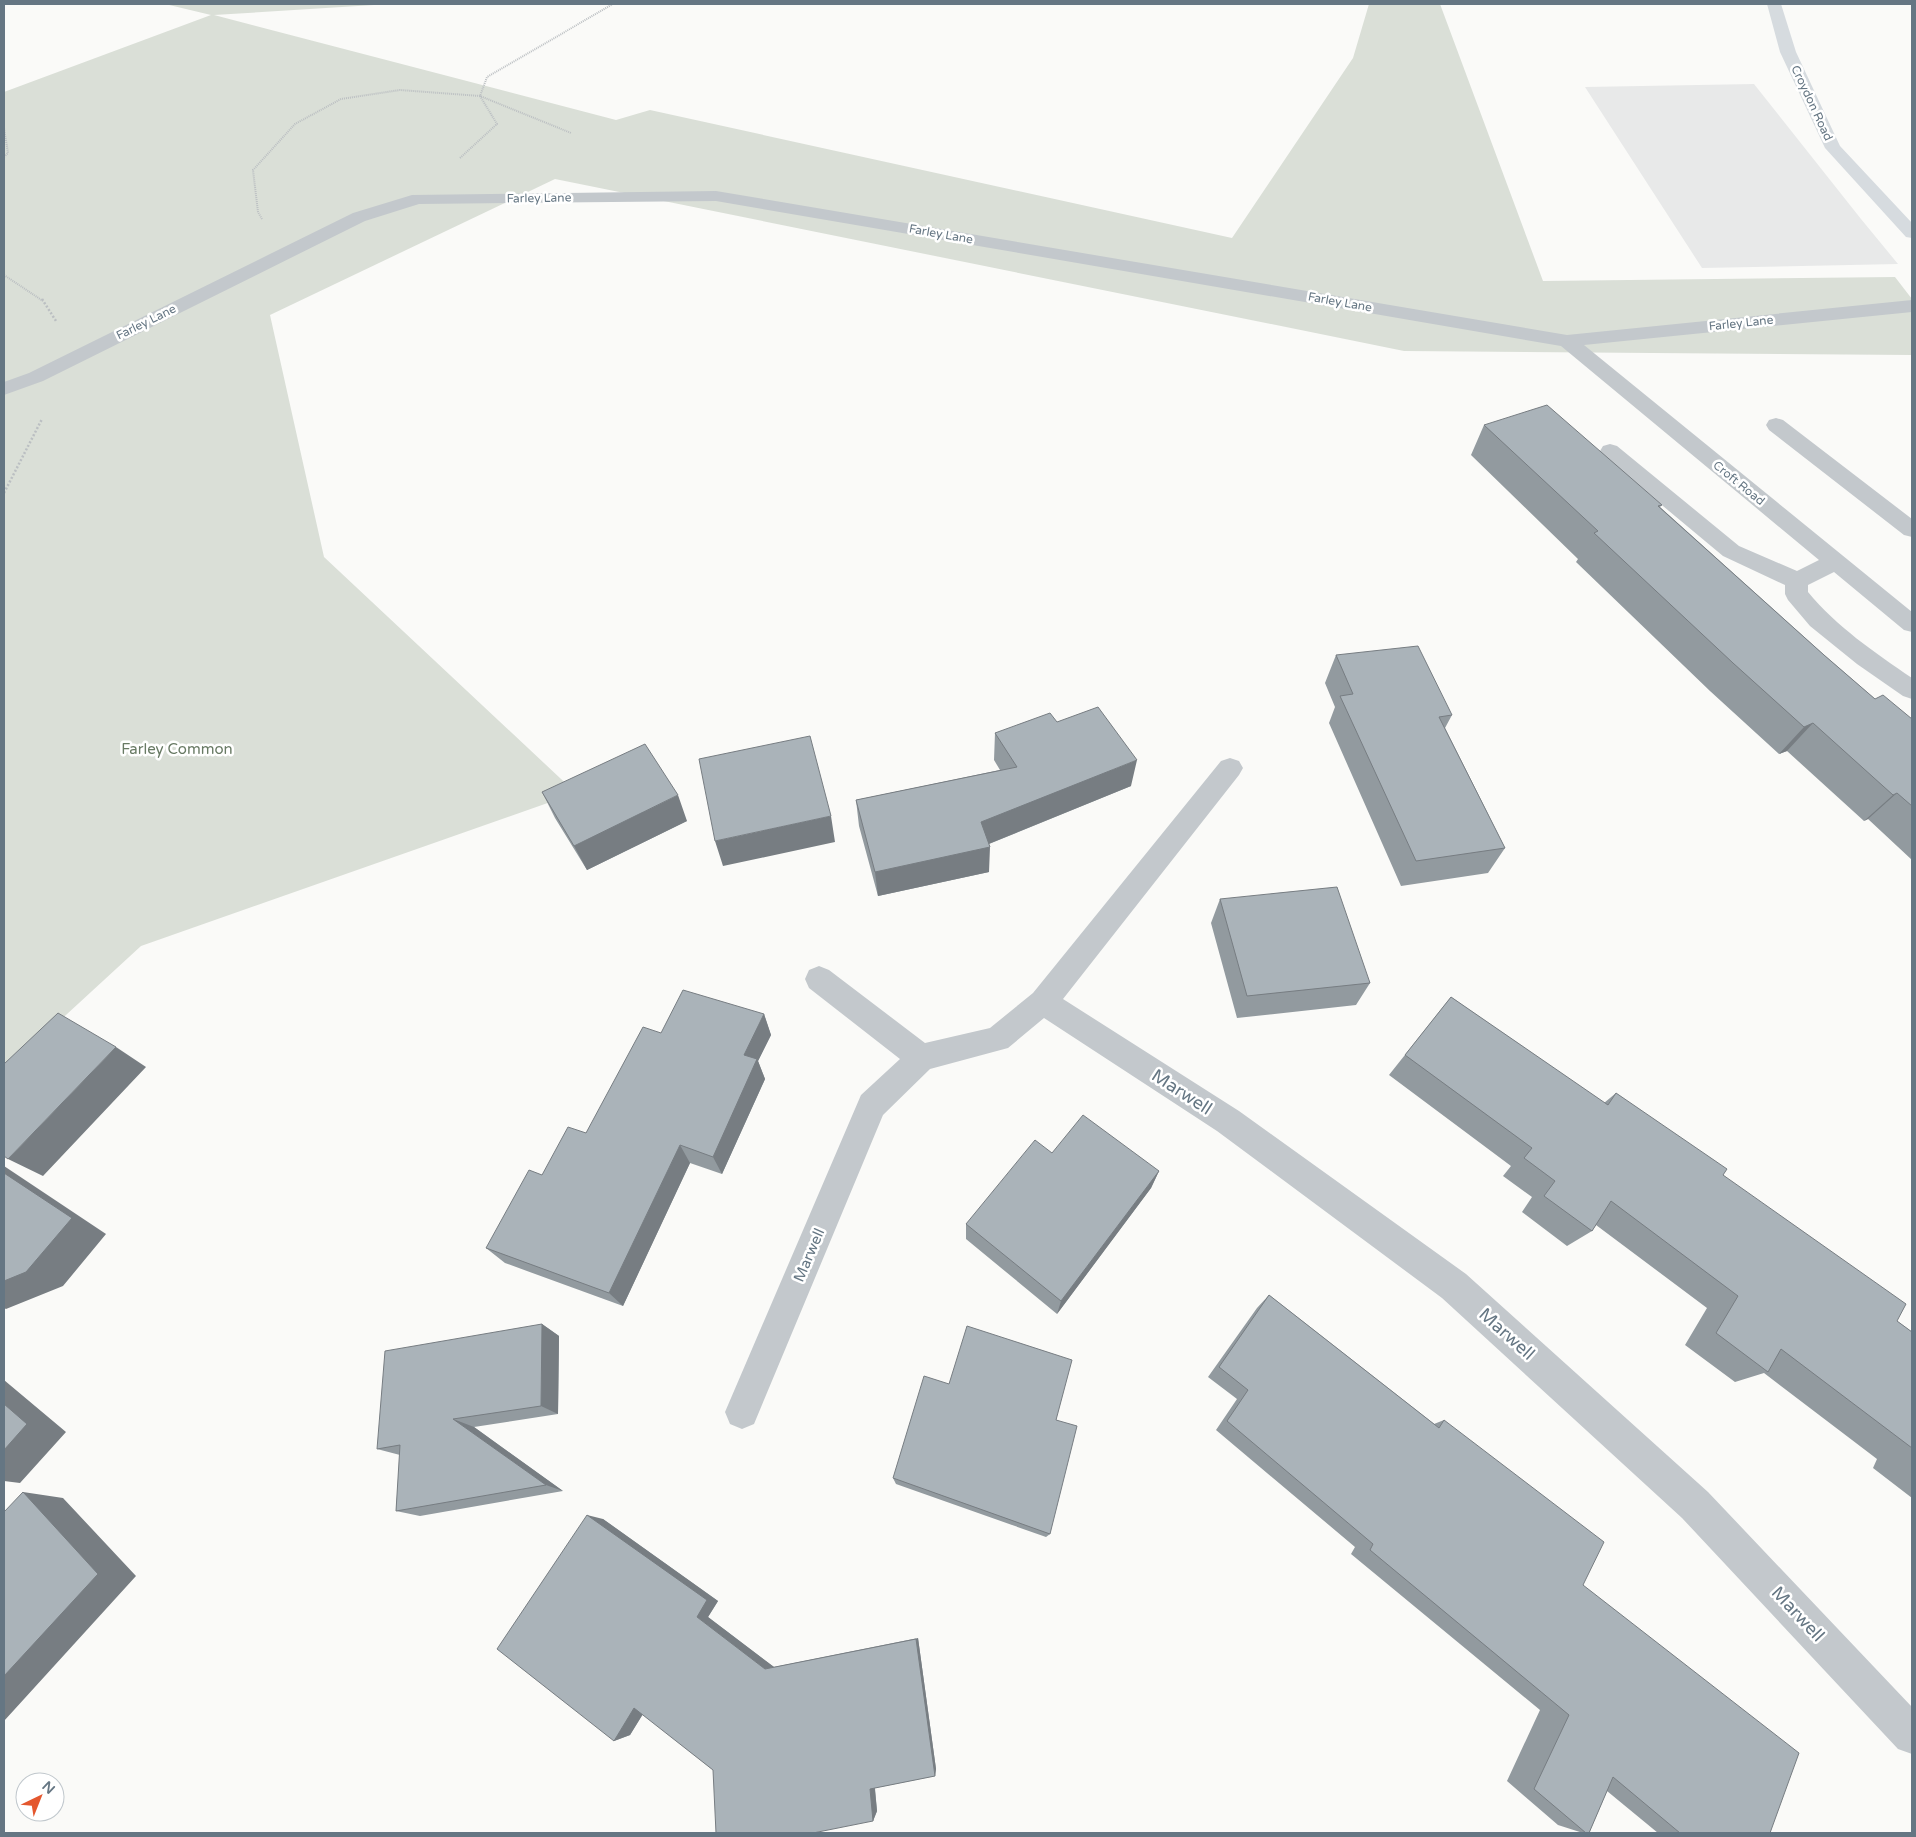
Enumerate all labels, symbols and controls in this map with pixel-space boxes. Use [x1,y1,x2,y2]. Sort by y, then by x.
street label: Croydon Road [1788,63,1836,143]
street label: Farley Lane [506,190,572,206]
street label: Farley Lane [908,221,974,247]
street label: Farley Lane [1307,289,1373,315]
street label: Farley Lane [114,301,178,342]
street label: Farley Lane [1708,313,1774,333]
street label: Croft Road [1710,458,1768,508]
park label: Farley Common [121,740,233,758]
street label: Marwell [1148,1064,1216,1120]
street label: Marwell [790,1226,828,1284]
street label: Marwell [1474,1303,1540,1365]
street label: Marwell [1767,1582,1829,1646]
north arrow [15,1772,65,1822]
text: N [39,1778,58,1798]

